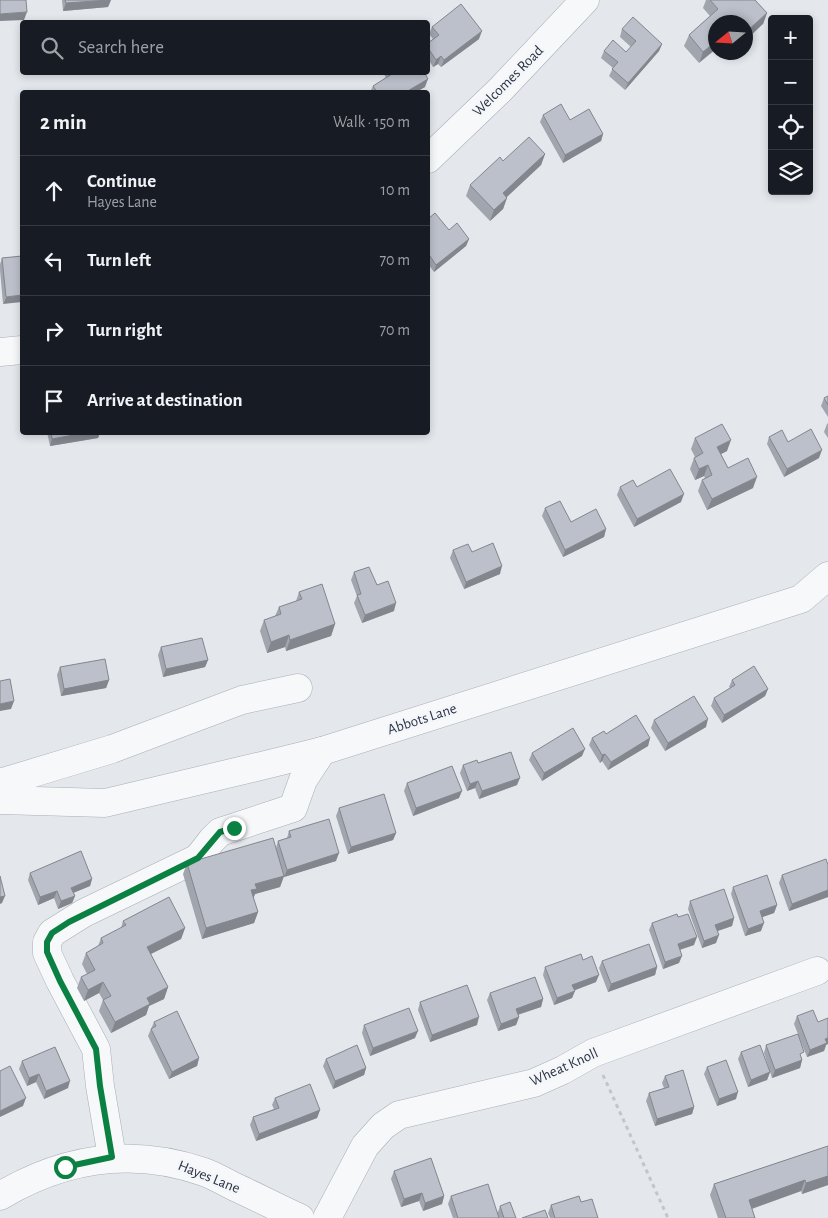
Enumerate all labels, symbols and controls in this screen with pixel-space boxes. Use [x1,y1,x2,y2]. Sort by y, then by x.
north arrow [708,15,753,60]
map controls [768,15,813,195]
button: + [768,15,813,60]
search box [20,20,430,75]
icon: search [38,34,66,62]
text: Search here [78,38,164,57]
street label: Welcomes Road [470,43,546,119]
button: − [768,60,813,105]
button: locate [768,105,813,150]
text: 2 min [40,112,87,133]
text: Walk · 150 m [333,114,410,130]
button: layers [768,150,813,195]
text: Continue [87,172,156,191]
icon: ahead [40,177,68,205]
text: 10 m [381,182,410,198]
text: Hayes Lane [87,194,157,210]
icon: left [40,247,68,275]
text: Turn left [87,251,151,270]
text: 70 m [379,252,410,268]
icon: right [40,317,68,345]
text: Turn right [87,321,162,340]
text: 70 m [379,322,410,338]
icon: arrive [40,387,68,415]
text: Arrive at destination [87,391,243,410]
street label: Abbots Lane [385,701,459,737]
route end [223,817,246,840]
street label: Wheat Knoll [528,1045,600,1089]
route start [54,1156,77,1179]
street label: Hayes Lane [176,1158,242,1196]

